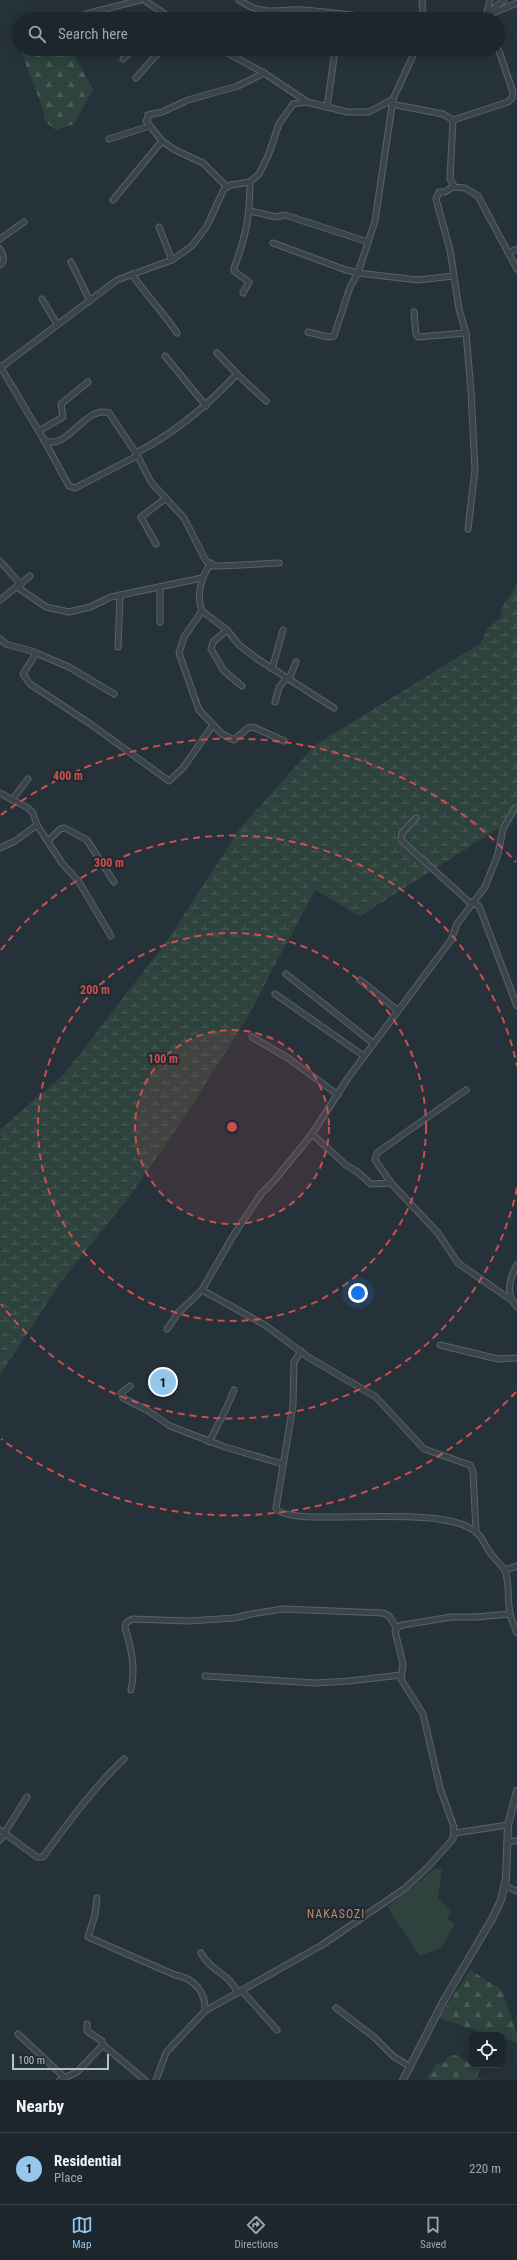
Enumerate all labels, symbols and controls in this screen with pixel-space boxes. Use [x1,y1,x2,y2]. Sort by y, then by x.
search box [12,12,505,56]
icon: search [26,23,48,45]
text: Search here [58,25,128,43]
text: 400 m [53,769,83,783]
text: 300 m [94,856,124,870]
text: 200 m [80,983,110,997]
text: 100 m [148,1052,178,1066]
centre of rings [225,1120,239,1134]
your location [348,1283,368,1303]
pin: 1 [150,1367,176,1397]
district label: NAKASOZI [307,1907,365,1921]
map controls [469,2032,505,2068]
button: locate [469,2032,505,2068]
scale bar [12,2052,109,2071]
text: 100 m [18,2054,45,2067]
text: Nearby [16,2096,64,2116]
text: Residential [54,2152,121,2170]
text: 1 [26,2161,32,2176]
text: 220 m [469,2161,501,2176]
text: Place [54,2170,83,2185]
tab: Map [71,2214,93,2251]
tab: Directions [234,2214,278,2251]
tab: Saved [420,2214,446,2251]

